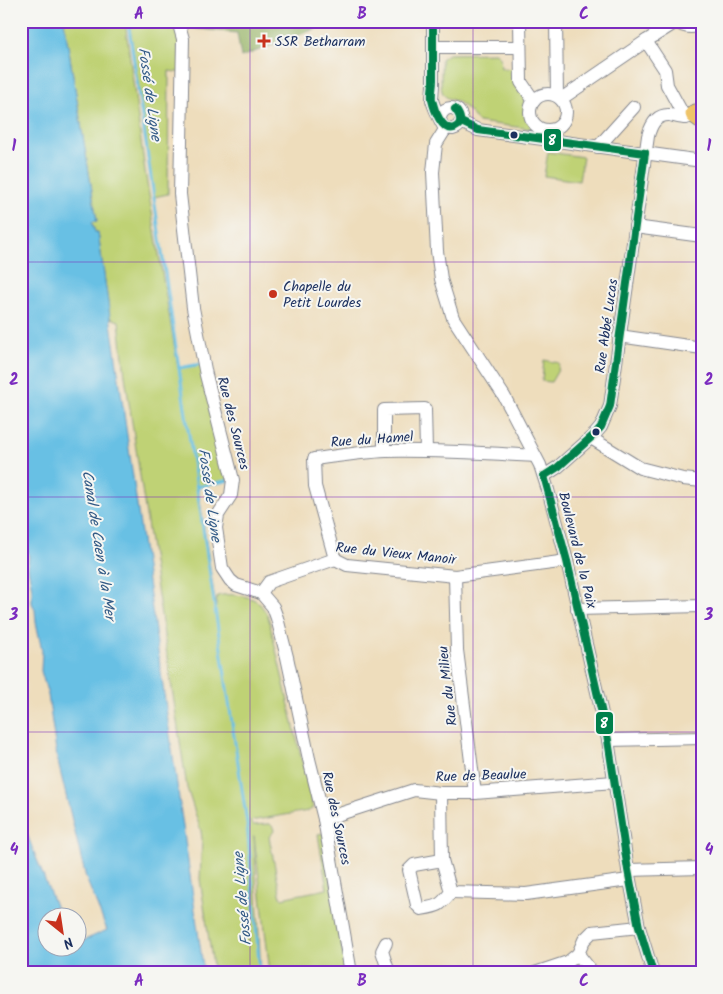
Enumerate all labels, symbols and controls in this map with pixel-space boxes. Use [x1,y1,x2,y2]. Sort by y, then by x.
text: A [134,2,144,27]
text: B [357,2,367,27]
text: C [579,2,589,27]
place label: SSR Betharram [275,31,365,53]
marker: SSR Betharram [257,34,271,48]
water label: Fossé de Ligne [131,46,168,144]
line badge: 8 [543,128,562,152]
unlabelled marker [509,130,519,140]
text: 8 [548,130,557,152]
text: 1 [12,134,17,159]
text: 1 [707,134,712,159]
place label: Chapelle du Petit Lourdes [283,276,361,314]
street label: Rue Abbé Lucas [589,278,624,375]
marker: Chapelle du Petit Lourdes [267,288,279,300]
text: 2 [9,368,19,393]
text: 2 [704,368,714,393]
street label: Rue des Sources [211,374,255,472]
street label: Rue du Hamel [330,426,415,454]
unlabelled marker [591,427,601,437]
water label: Fossé de Ligne [191,447,228,545]
water label: Canal de Caen à la Mer [74,469,122,625]
street label: Boulevard de la Paix [552,490,602,612]
street label: Rue du Vieux Manoir [335,537,459,571]
text: 3 [9,603,19,628]
text: 3 [704,603,714,628]
street label: Rue du Milieu [432,644,464,727]
line badge: 8 [595,711,614,735]
text: 8 [600,713,609,735]
street label: Rue de Beaulue [435,763,527,789]
street label: Rue des Sources [315,769,357,867]
text: 4 [10,838,19,863]
text: 4 [705,838,714,863]
water label: Fossé de Ligne [227,850,259,947]
north arrow [38,906,88,956]
text: N [59,931,77,954]
text: A [134,969,144,994]
text: B [357,969,367,994]
text: C [579,969,589,994]

